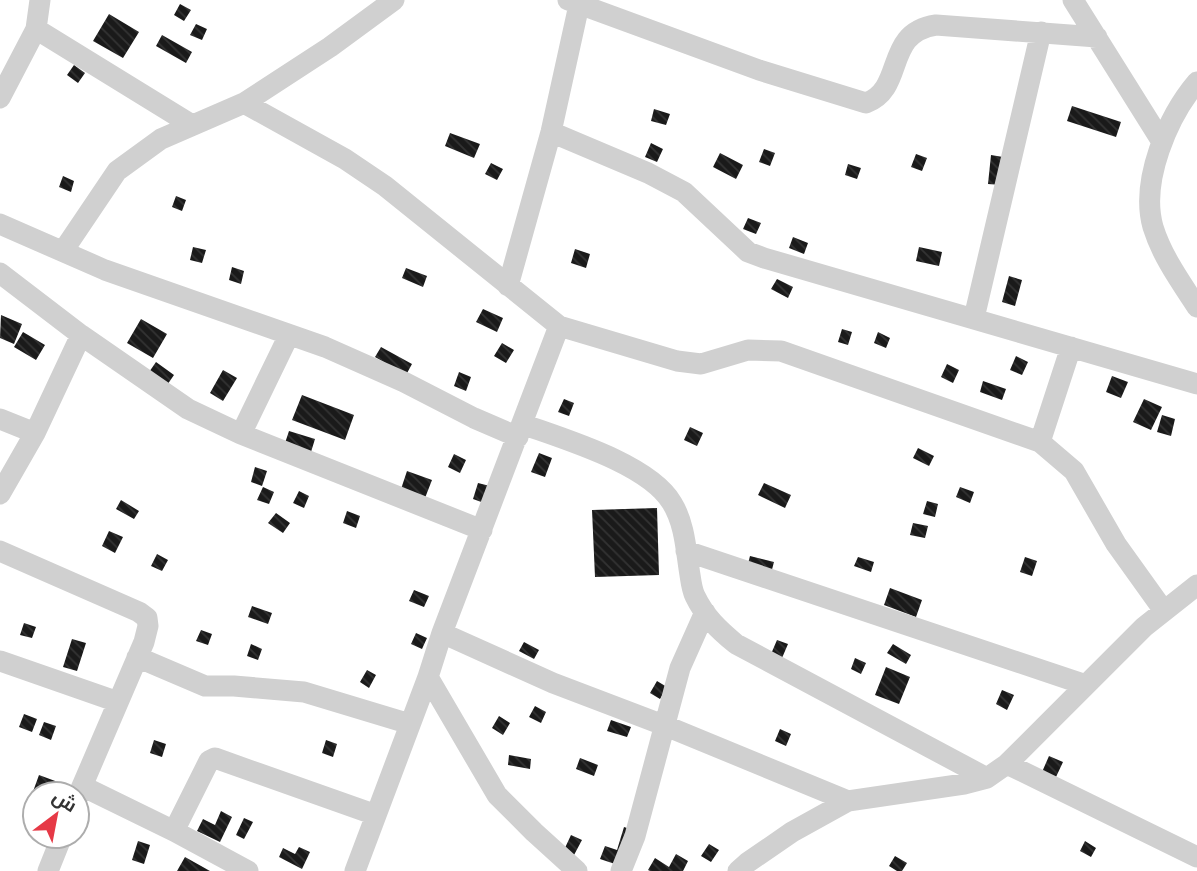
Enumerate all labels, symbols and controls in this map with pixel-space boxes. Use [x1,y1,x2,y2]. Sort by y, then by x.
north arrow [21,780,91,850]
text: ش [47,784,82,820]

